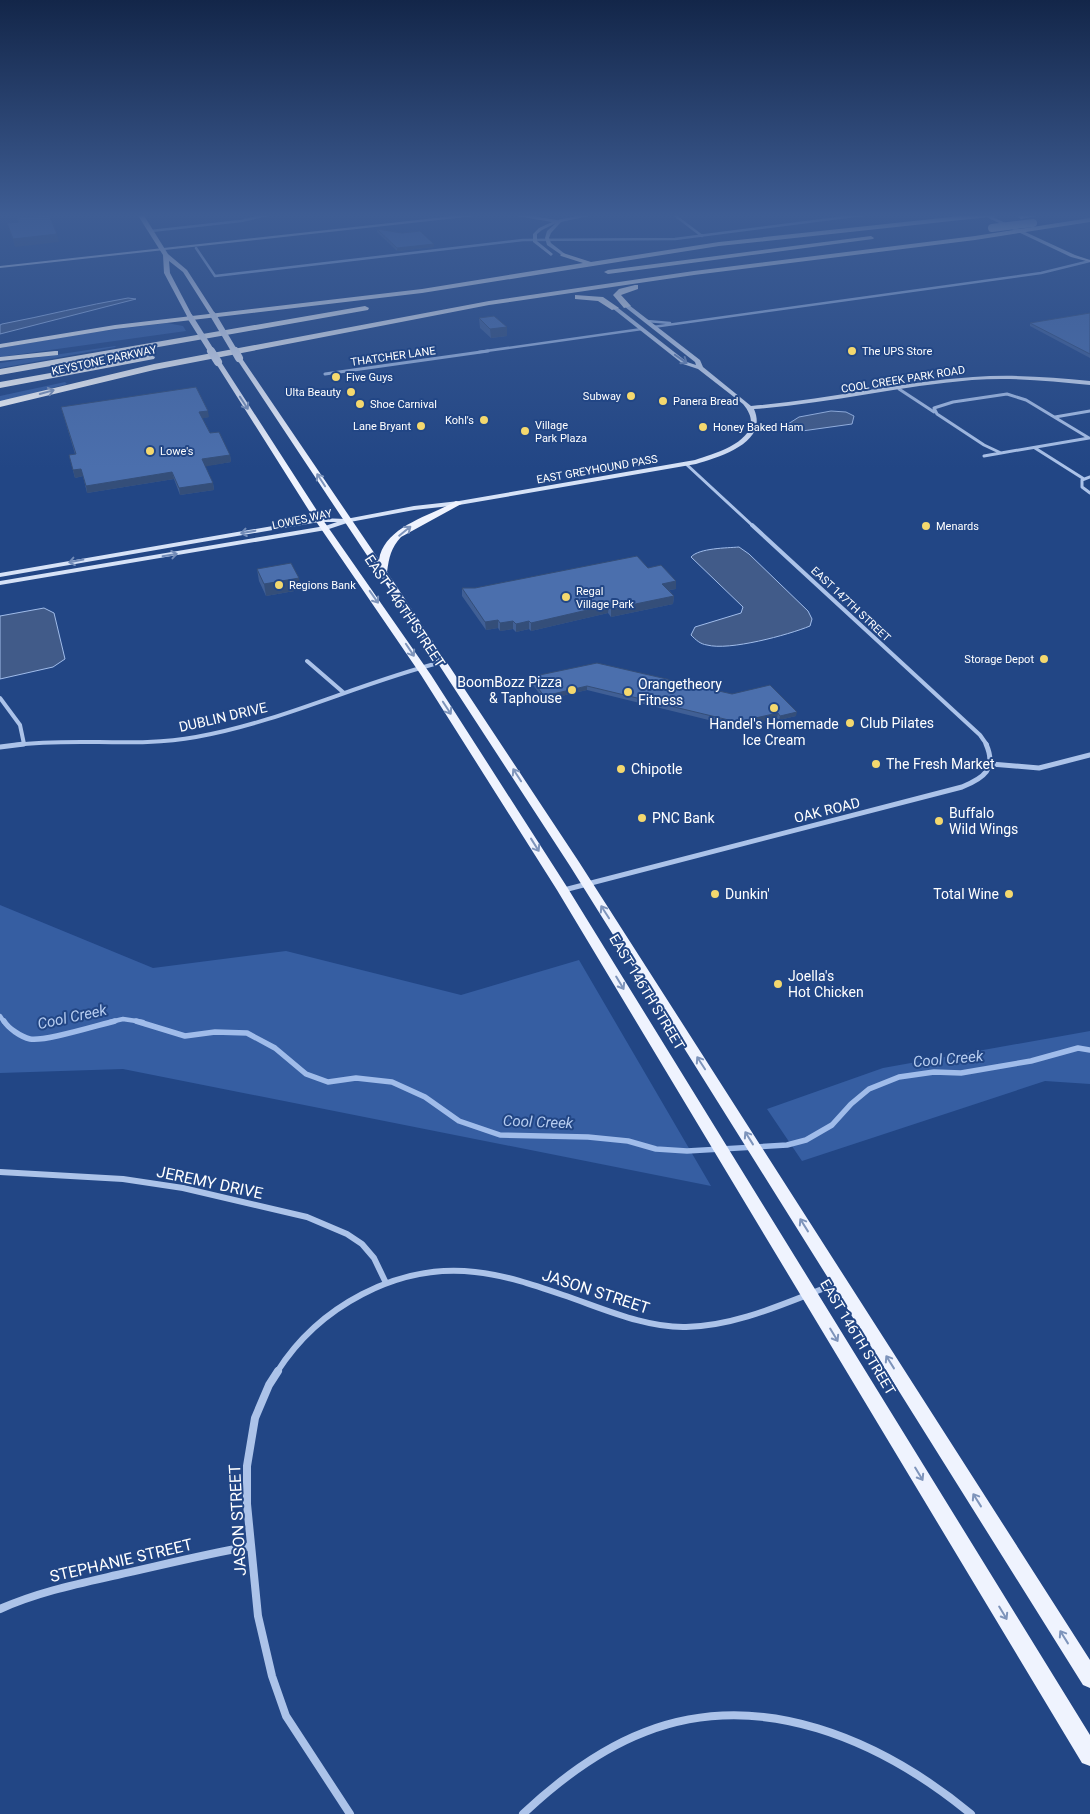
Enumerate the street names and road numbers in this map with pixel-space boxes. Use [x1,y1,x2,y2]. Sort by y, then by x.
street label: KEYSTONE PARKWAY [50,343,158,378]
street label: THATCHER LANE [350,344,436,369]
street label: COOL CREEK PARK ROAD [840,363,966,396]
street label: EAST GREYHOUND PASS [535,452,659,487]
street label: LOWES WAY [271,507,334,532]
street label: EAST 146TH STREET [361,552,449,671]
street label: EAST 147TH STREET [808,564,893,645]
street label: DUBLIN DRIVE [177,699,269,735]
street label: OAK ROAD [792,794,862,826]
street label: EAST 146TH STREET [606,931,688,1053]
street label: JEREMY DRIVE [155,1162,265,1203]
street label: JASON STREET [540,1265,652,1318]
street label: EAST 146TH STREET [817,1276,899,1398]
street label: JASON STREET [225,1463,250,1576]
street label: STEPHANIE STREET [48,1535,195,1586]

